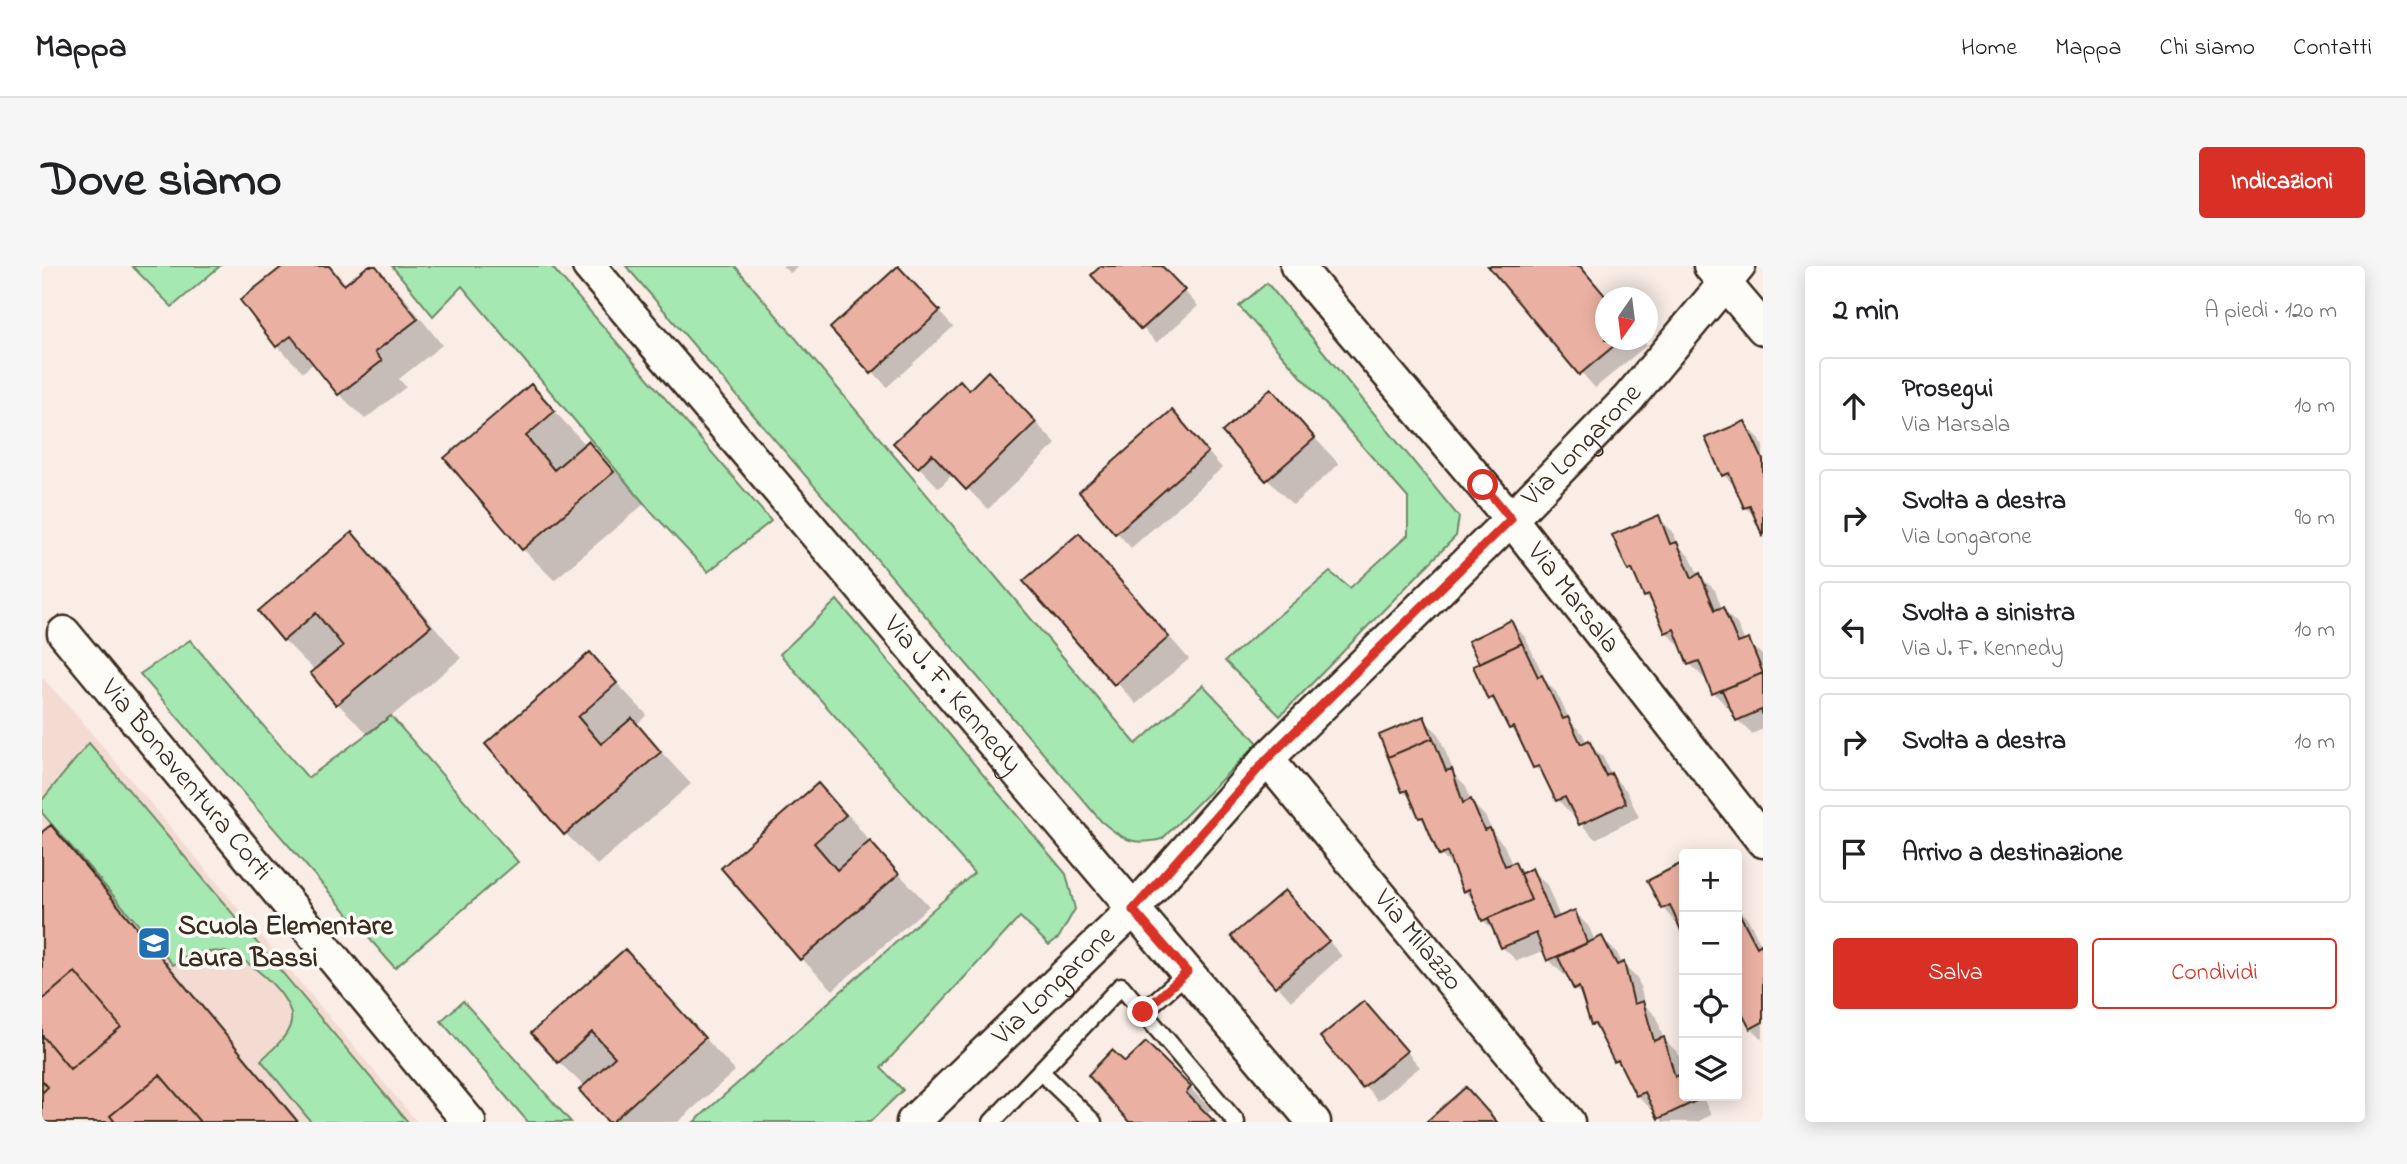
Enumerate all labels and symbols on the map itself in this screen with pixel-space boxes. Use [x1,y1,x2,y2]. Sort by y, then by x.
north arrow [1595,287,1658,350]
street label: Via Longarone [1512,375,1653,517]
route start [1467,469,1498,500]
street label: Via Marsala [1516,533,1630,663]
street label: Via J. F. Kennedy [872,606,1031,783]
street label: Via Bonaventura Corti [89,669,282,890]
street label: Via Milazzo [1362,880,1472,1001]
place label: Scuola Elementare Laura Bassi [178,907,394,980]
street label: Via Longarone [982,916,1126,1056]
school or university icon: Scuola Elementare Laura Bassi [135,924,173,962]
route end [1127,996,1158,1027]

